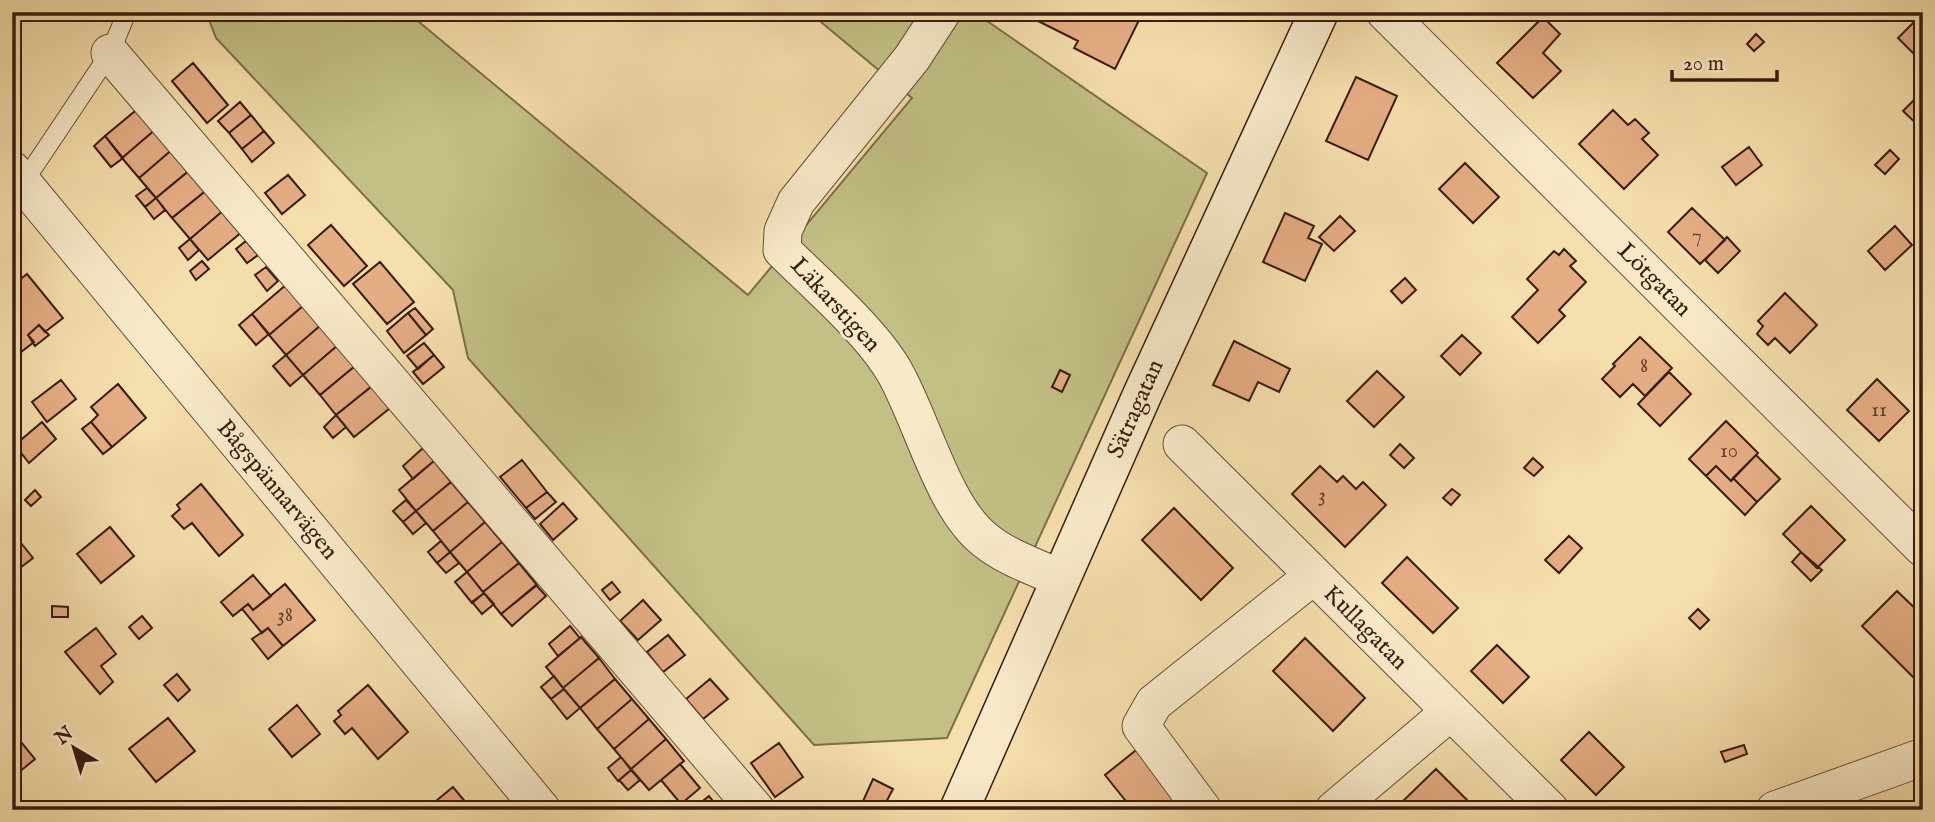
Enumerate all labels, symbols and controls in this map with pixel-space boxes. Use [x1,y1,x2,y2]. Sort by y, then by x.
scale bar [1672,38,1778,82]
text: 20 m [1683,51,1724,78]
house number: 7 [1692,223,1702,250]
street label: Lötgatan [1610,236,1698,324]
street label: Läkarstigen [783,251,887,359]
house number: 8 [1640,353,1648,380]
street label: Sätragatan [1101,355,1172,463]
house number: 11 [1871,397,1887,424]
street label: Bågspännarvägen [209,414,345,567]
house number: 10 [1720,438,1738,465]
house number: 3 [1318,482,1326,509]
street label: Kullagatan [1316,579,1414,677]
house number: 38 [277,602,293,629]
north arrow [38,714,108,784]
text: N [50,721,79,751]

